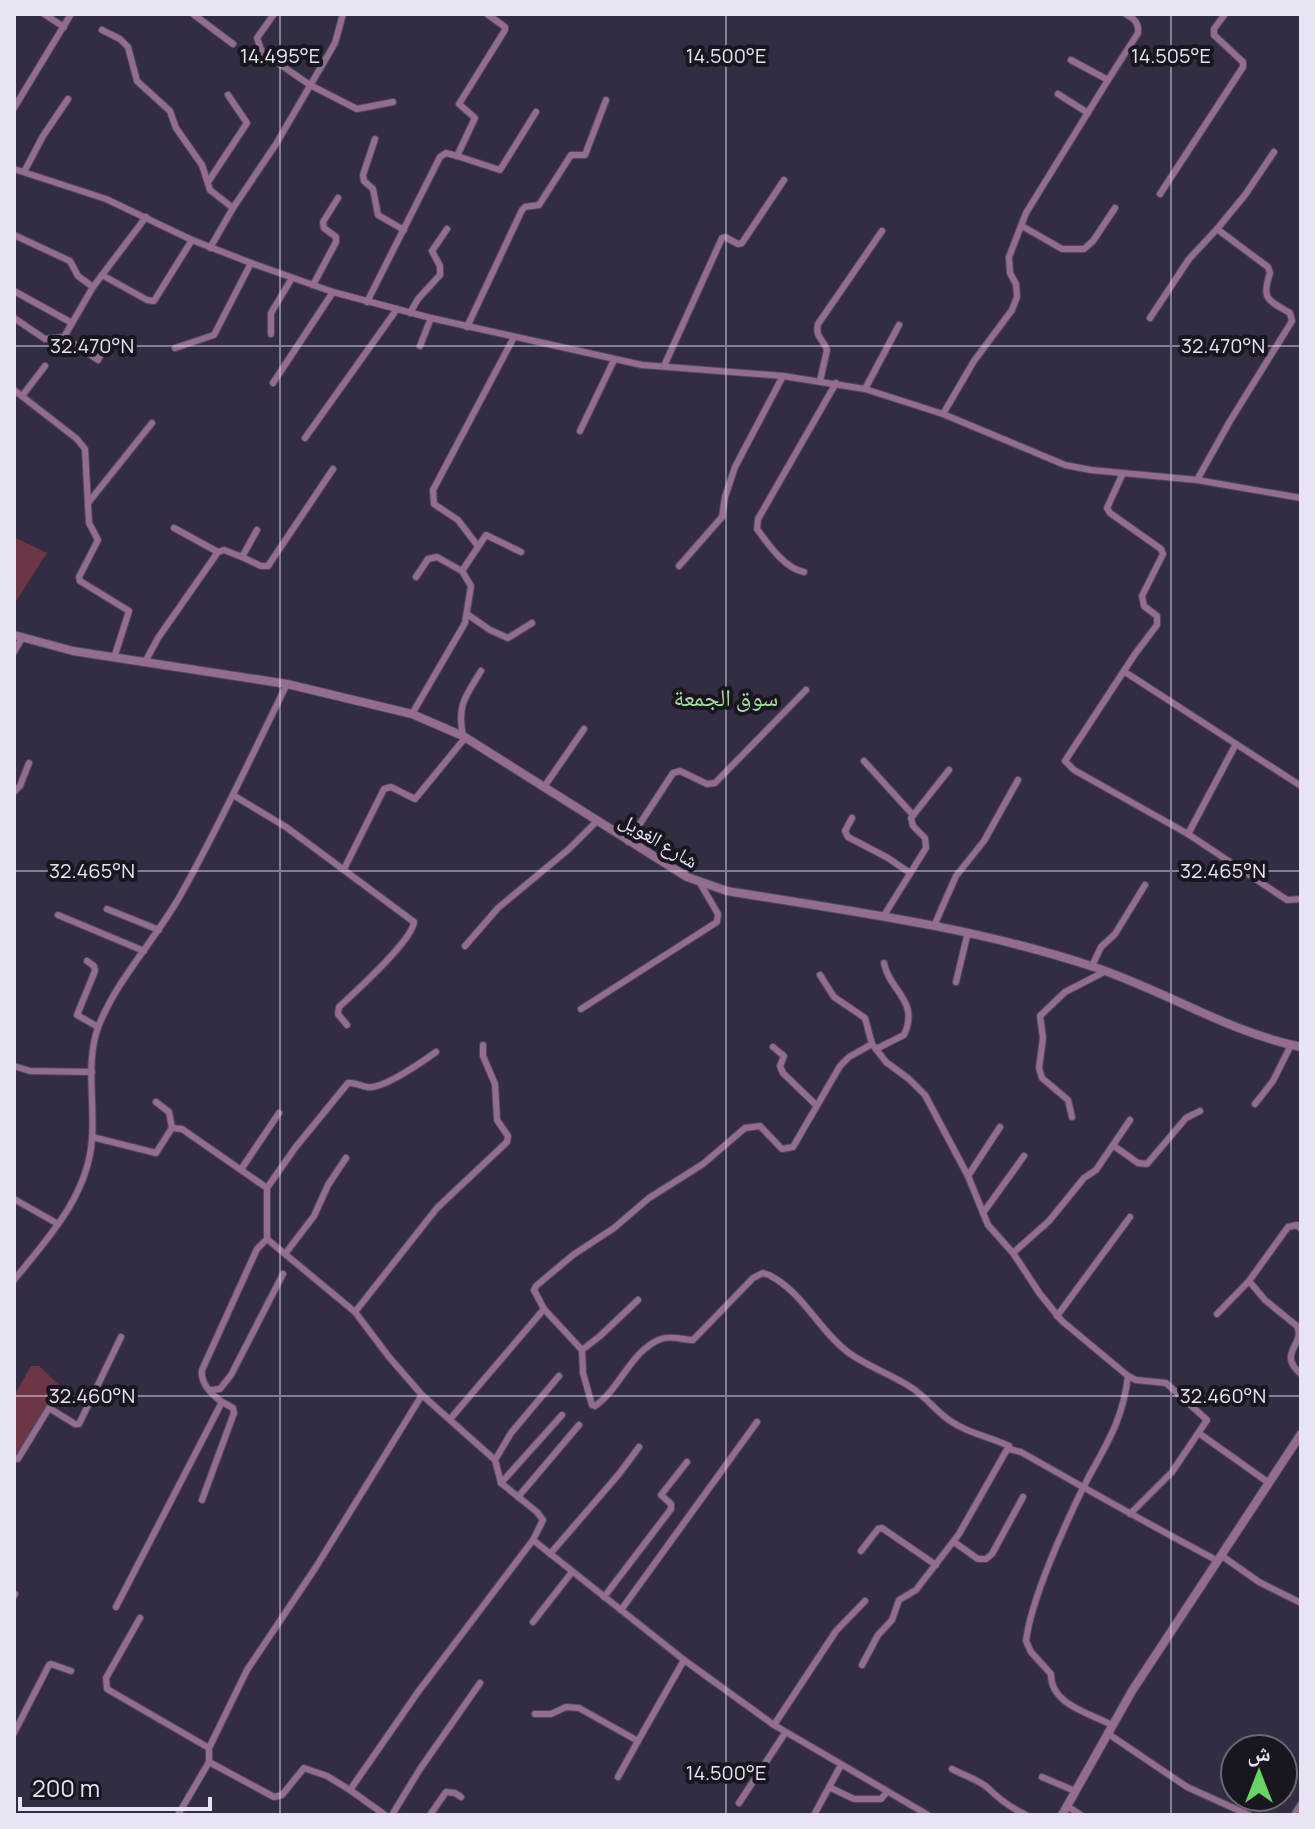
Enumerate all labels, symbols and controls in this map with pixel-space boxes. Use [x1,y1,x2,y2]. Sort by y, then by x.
text: 14.495°E [240,42,320,69]
text: 14.500°E [686,42,766,69]
text: 14.505°E [1131,42,1211,69]
text: 32.470°N [50,332,134,359]
text: 32.470°N [1181,332,1265,359]
district label: سوق الجمعة [674,680,778,713]
street label: شارع الغويل [615,806,703,874]
text: 32.465°N [49,857,135,884]
text: 32.465°N [1180,857,1266,884]
text: 32.460°N [49,1382,135,1409]
text: 32.460°N [1180,1382,1266,1409]
north arrow [1219,1733,1299,1813]
text: ش [1247,1738,1271,1768]
text: 14.500°E [686,1759,766,1786]
scale bar [20,1761,210,1811]
text: 200 m [32,1771,100,1804]

